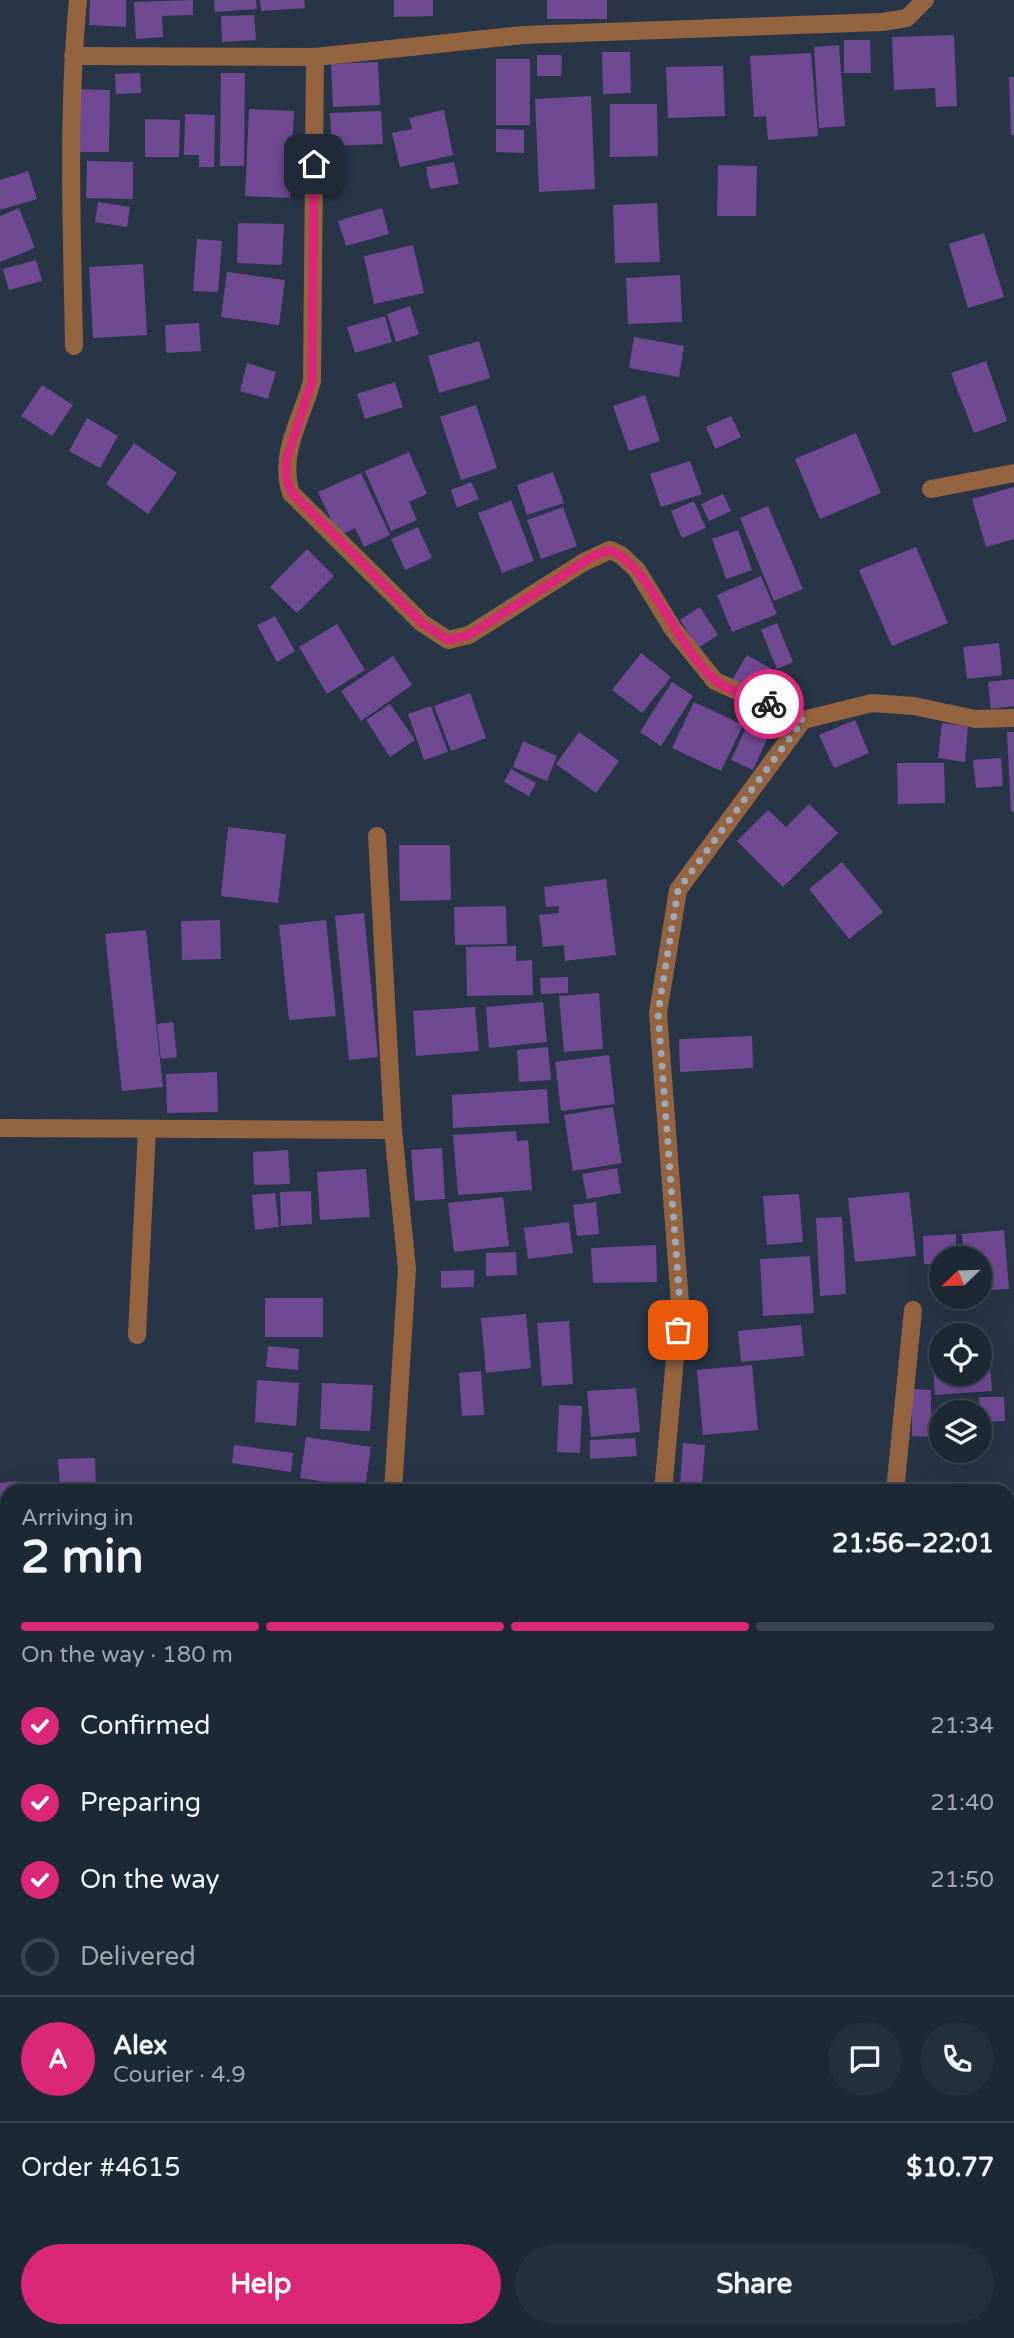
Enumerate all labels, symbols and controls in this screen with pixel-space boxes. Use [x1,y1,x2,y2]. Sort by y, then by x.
pin [284,134,344,194]
icon: home [295,145,333,183]
courier [734,669,804,739]
icon: bike [750,685,788,723]
north arrow [929,1246,992,1309]
map controls [929,1246,992,1463]
pin [648,1300,708,1360]
icon: bag [659,1311,697,1349]
button: locate [929,1323,992,1386]
button: layers [929,1400,992,1463]
text: Arriving in [21,1504,134,1532]
text: 21:56–22:01 [832,1528,994,1559]
text: 2 min [21,1530,144,1585]
text: On the way · 180 m [21,1641,233,1669]
icon: check [21,1707,59,1745]
text: Confirmed [80,1710,210,1741]
text: 21:34 [930,1712,994,1740]
icon: check [21,1784,59,1822]
text: Preparing [80,1787,201,1818]
text: 21:40 [930,1789,994,1817]
icon: check [21,1861,59,1899]
text: On the way [80,1864,220,1895]
text: 21:50 [930,1866,994,1894]
text: Delivered [80,1941,196,1972]
button: chat [828,2022,902,2096]
button: phone [920,2022,994,2096]
text: Alex [113,2030,167,2061]
text: A [48,2044,68,2075]
text: Courier · 4.9 [113,2061,246,2089]
text: Order #4615 [21,2152,181,2183]
text: $10.77 [906,2152,994,2183]
button: Help [21,2244,501,2324]
button: Share [515,2244,994,2324]

